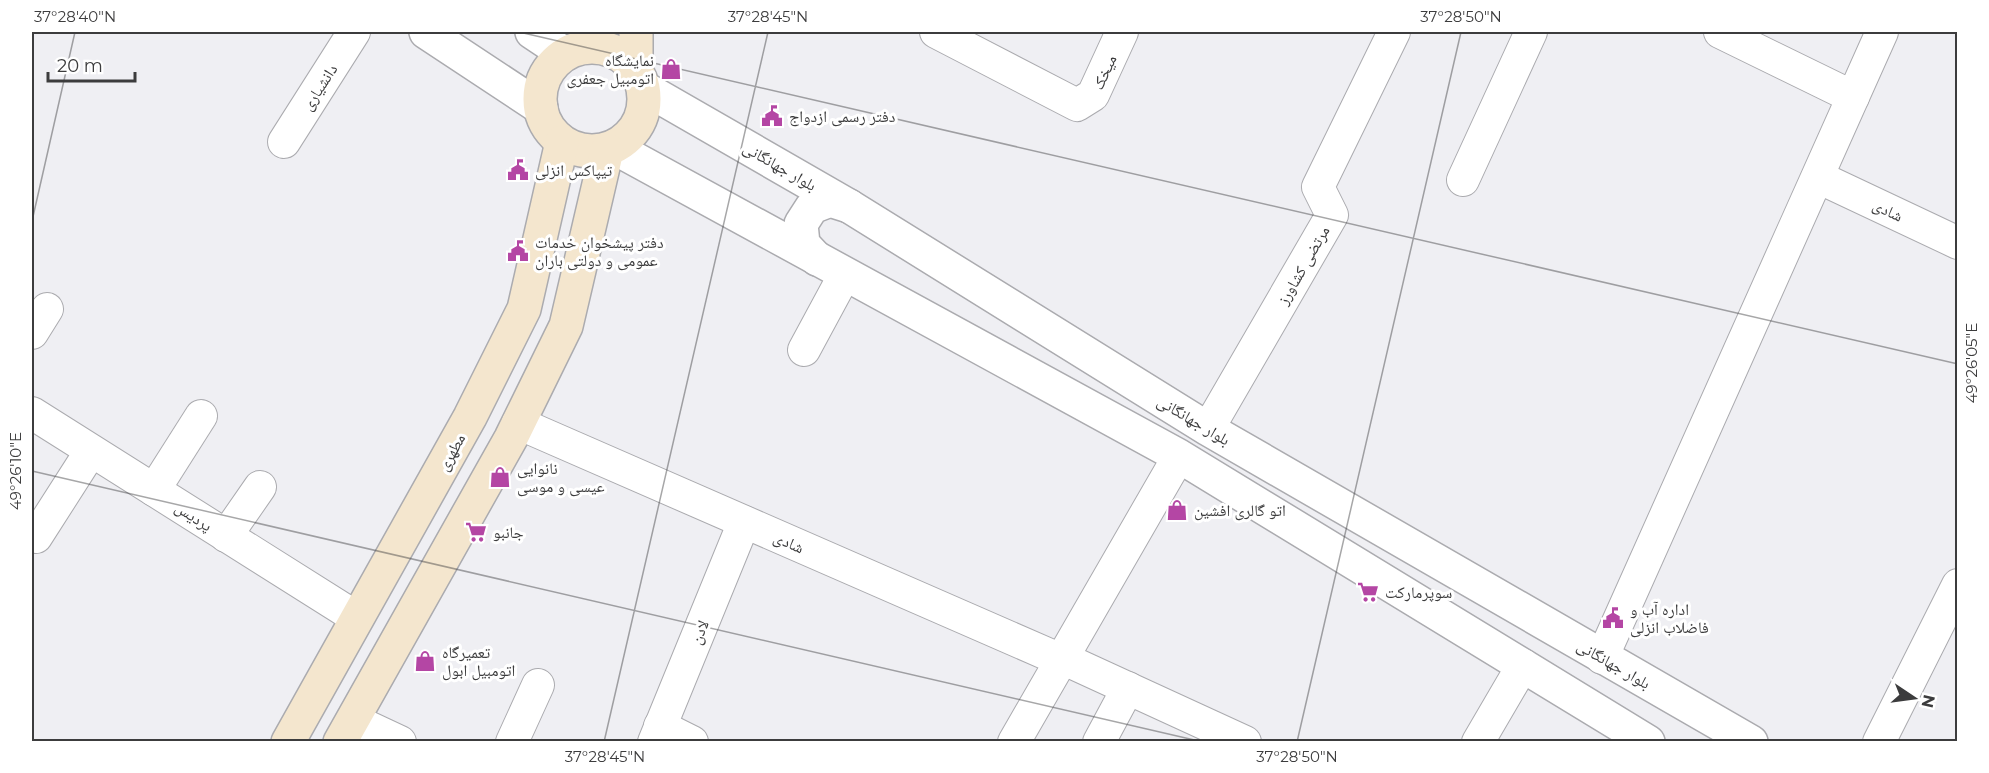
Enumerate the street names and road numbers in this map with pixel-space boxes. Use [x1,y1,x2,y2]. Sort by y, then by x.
street label: میخک [1088,52,1121,93]
street label: دانشیاری [297,61,342,115]
street label: بلوار جهانگانی [739,138,820,196]
street label: شادی [1869,195,1906,227]
street label: مرتضی کشاورز [1273,222,1335,309]
street label: بلوار جهانگانی [1153,391,1234,450]
street label: مطهری [433,430,470,475]
street label: پردیس [171,497,216,536]
street label: شادی [770,527,807,558]
street label: لادن [686,617,714,647]
street label: بلوار جهانگانی [1573,636,1654,694]

